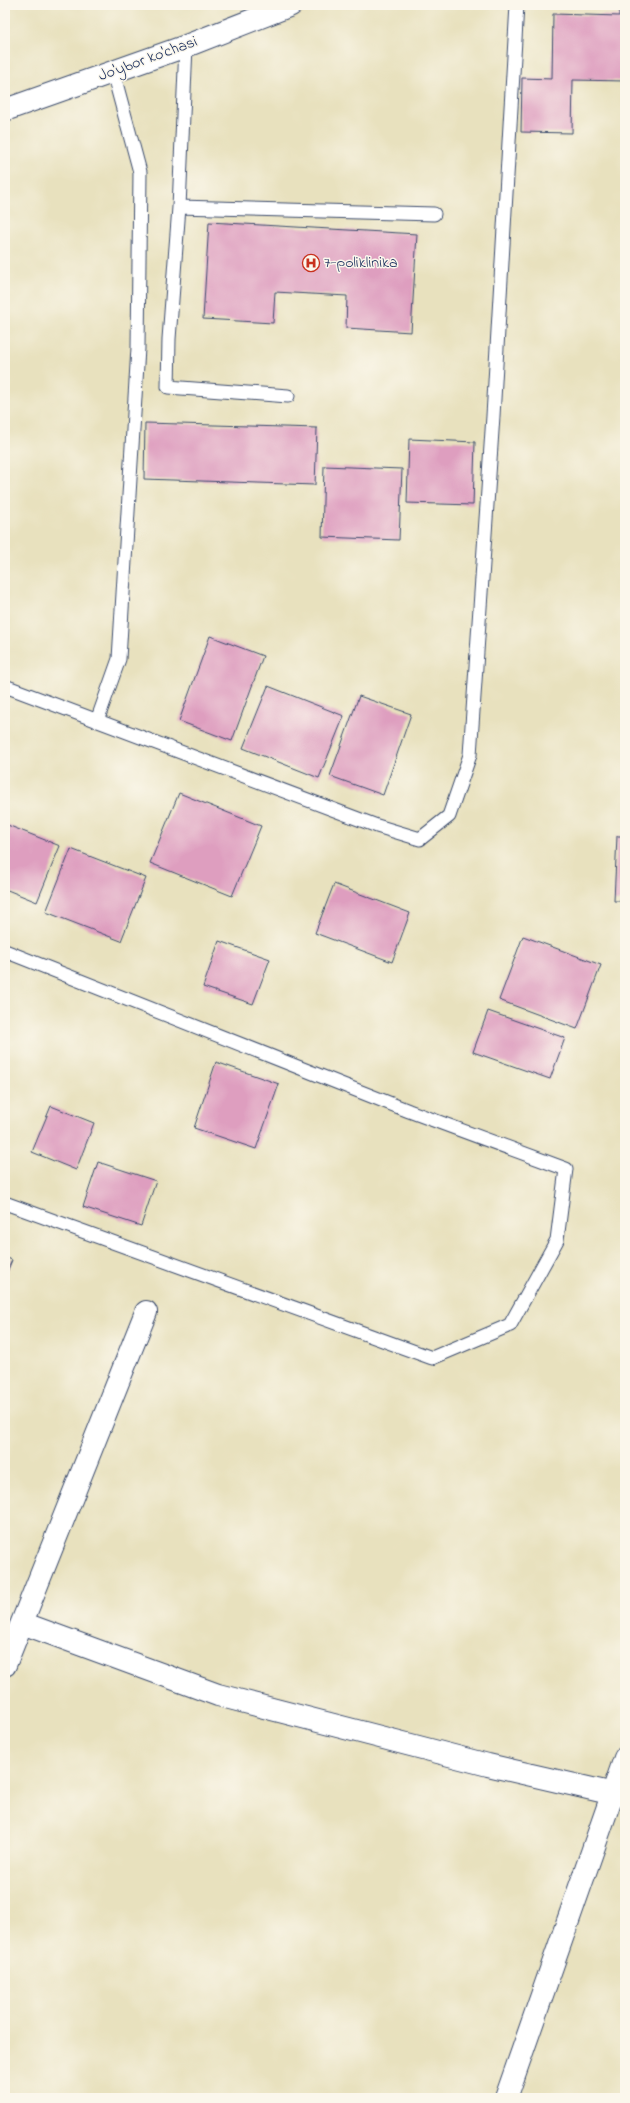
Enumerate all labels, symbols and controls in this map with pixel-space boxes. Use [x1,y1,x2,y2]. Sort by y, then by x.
street label: Jo'ybor ko'chasi [95,30,201,88]
place label: 7-poliklinika [324,251,398,275]
hospital icon: 7-poliklinika [301,253,321,273]

